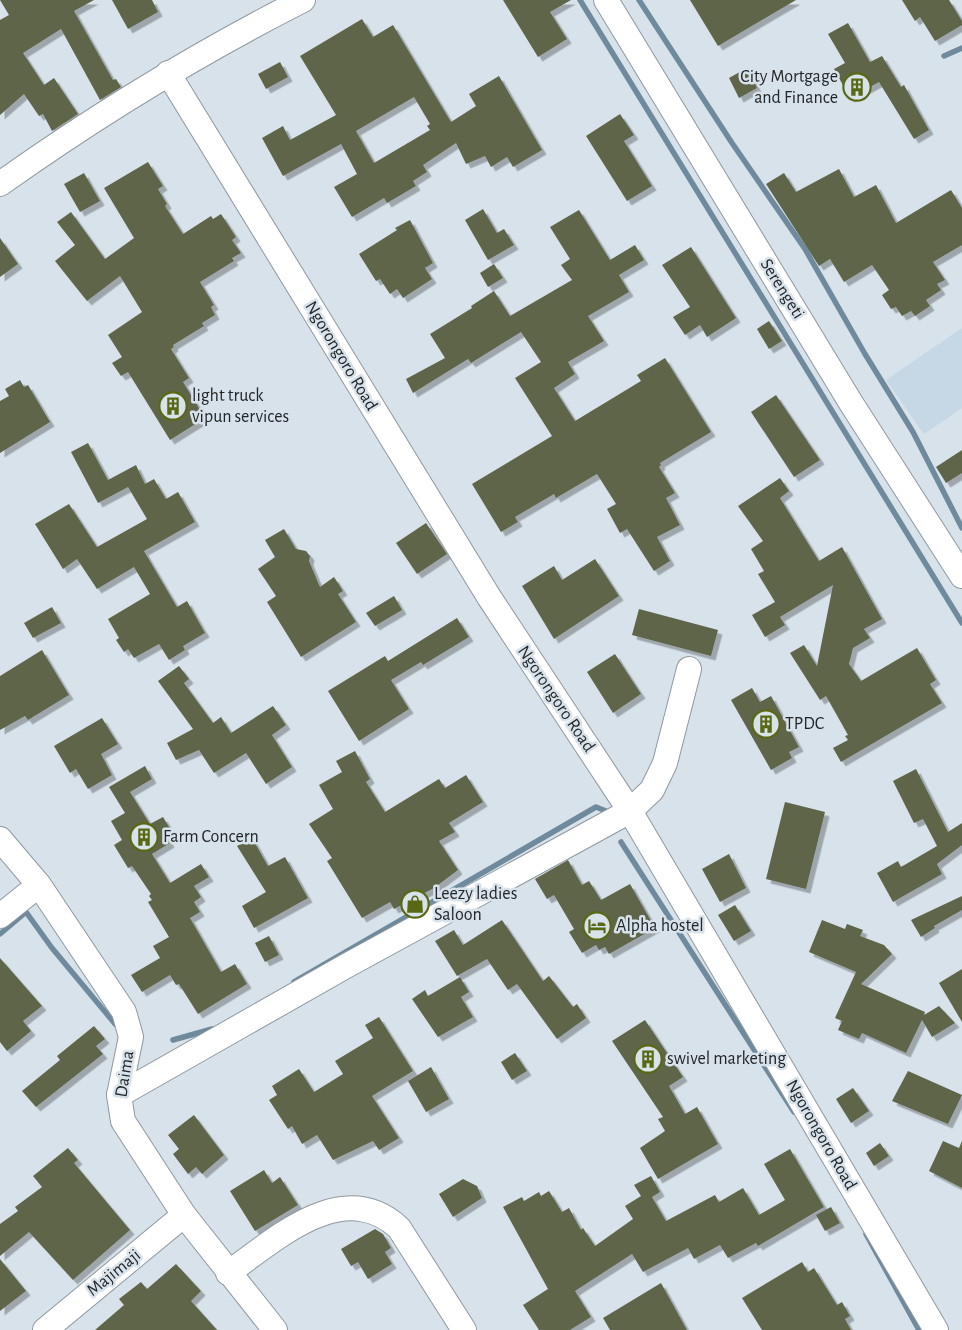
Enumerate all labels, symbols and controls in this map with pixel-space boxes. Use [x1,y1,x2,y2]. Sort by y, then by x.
place label: City Mortgage and Finance [740,68,838,107]
building icon: City Mortgage and Finance [842,72,872,102]
street label: Serengeti [757,256,807,322]
street label: Ngorongoro Road [301,298,381,414]
place label: light truck vipun services [192,387,289,426]
building icon: light truck vipun services [158,391,188,421]
street label: Ngorongoro Road [514,643,598,755]
building icon: TPDC [751,709,781,739]
place label: TPDC [785,715,824,733]
building icon: Farm Concern [129,822,159,852]
place label: Farm Concern [163,828,259,846]
place label: Leezy ladies Saloon [434,885,517,924]
shop icon: Leezy ladies Saloon [400,889,430,919]
hotel icon: Alpha hostel [582,911,612,941]
place label: Alpha hostel [616,917,704,935]
building icon: swivel marketing [633,1044,663,1074]
street label: Daima [112,1049,138,1099]
place label: swivel marketing [667,1050,786,1068]
street label: Ngorongoro Road [782,1077,860,1193]
street label: Majimaji [84,1246,144,1300]

